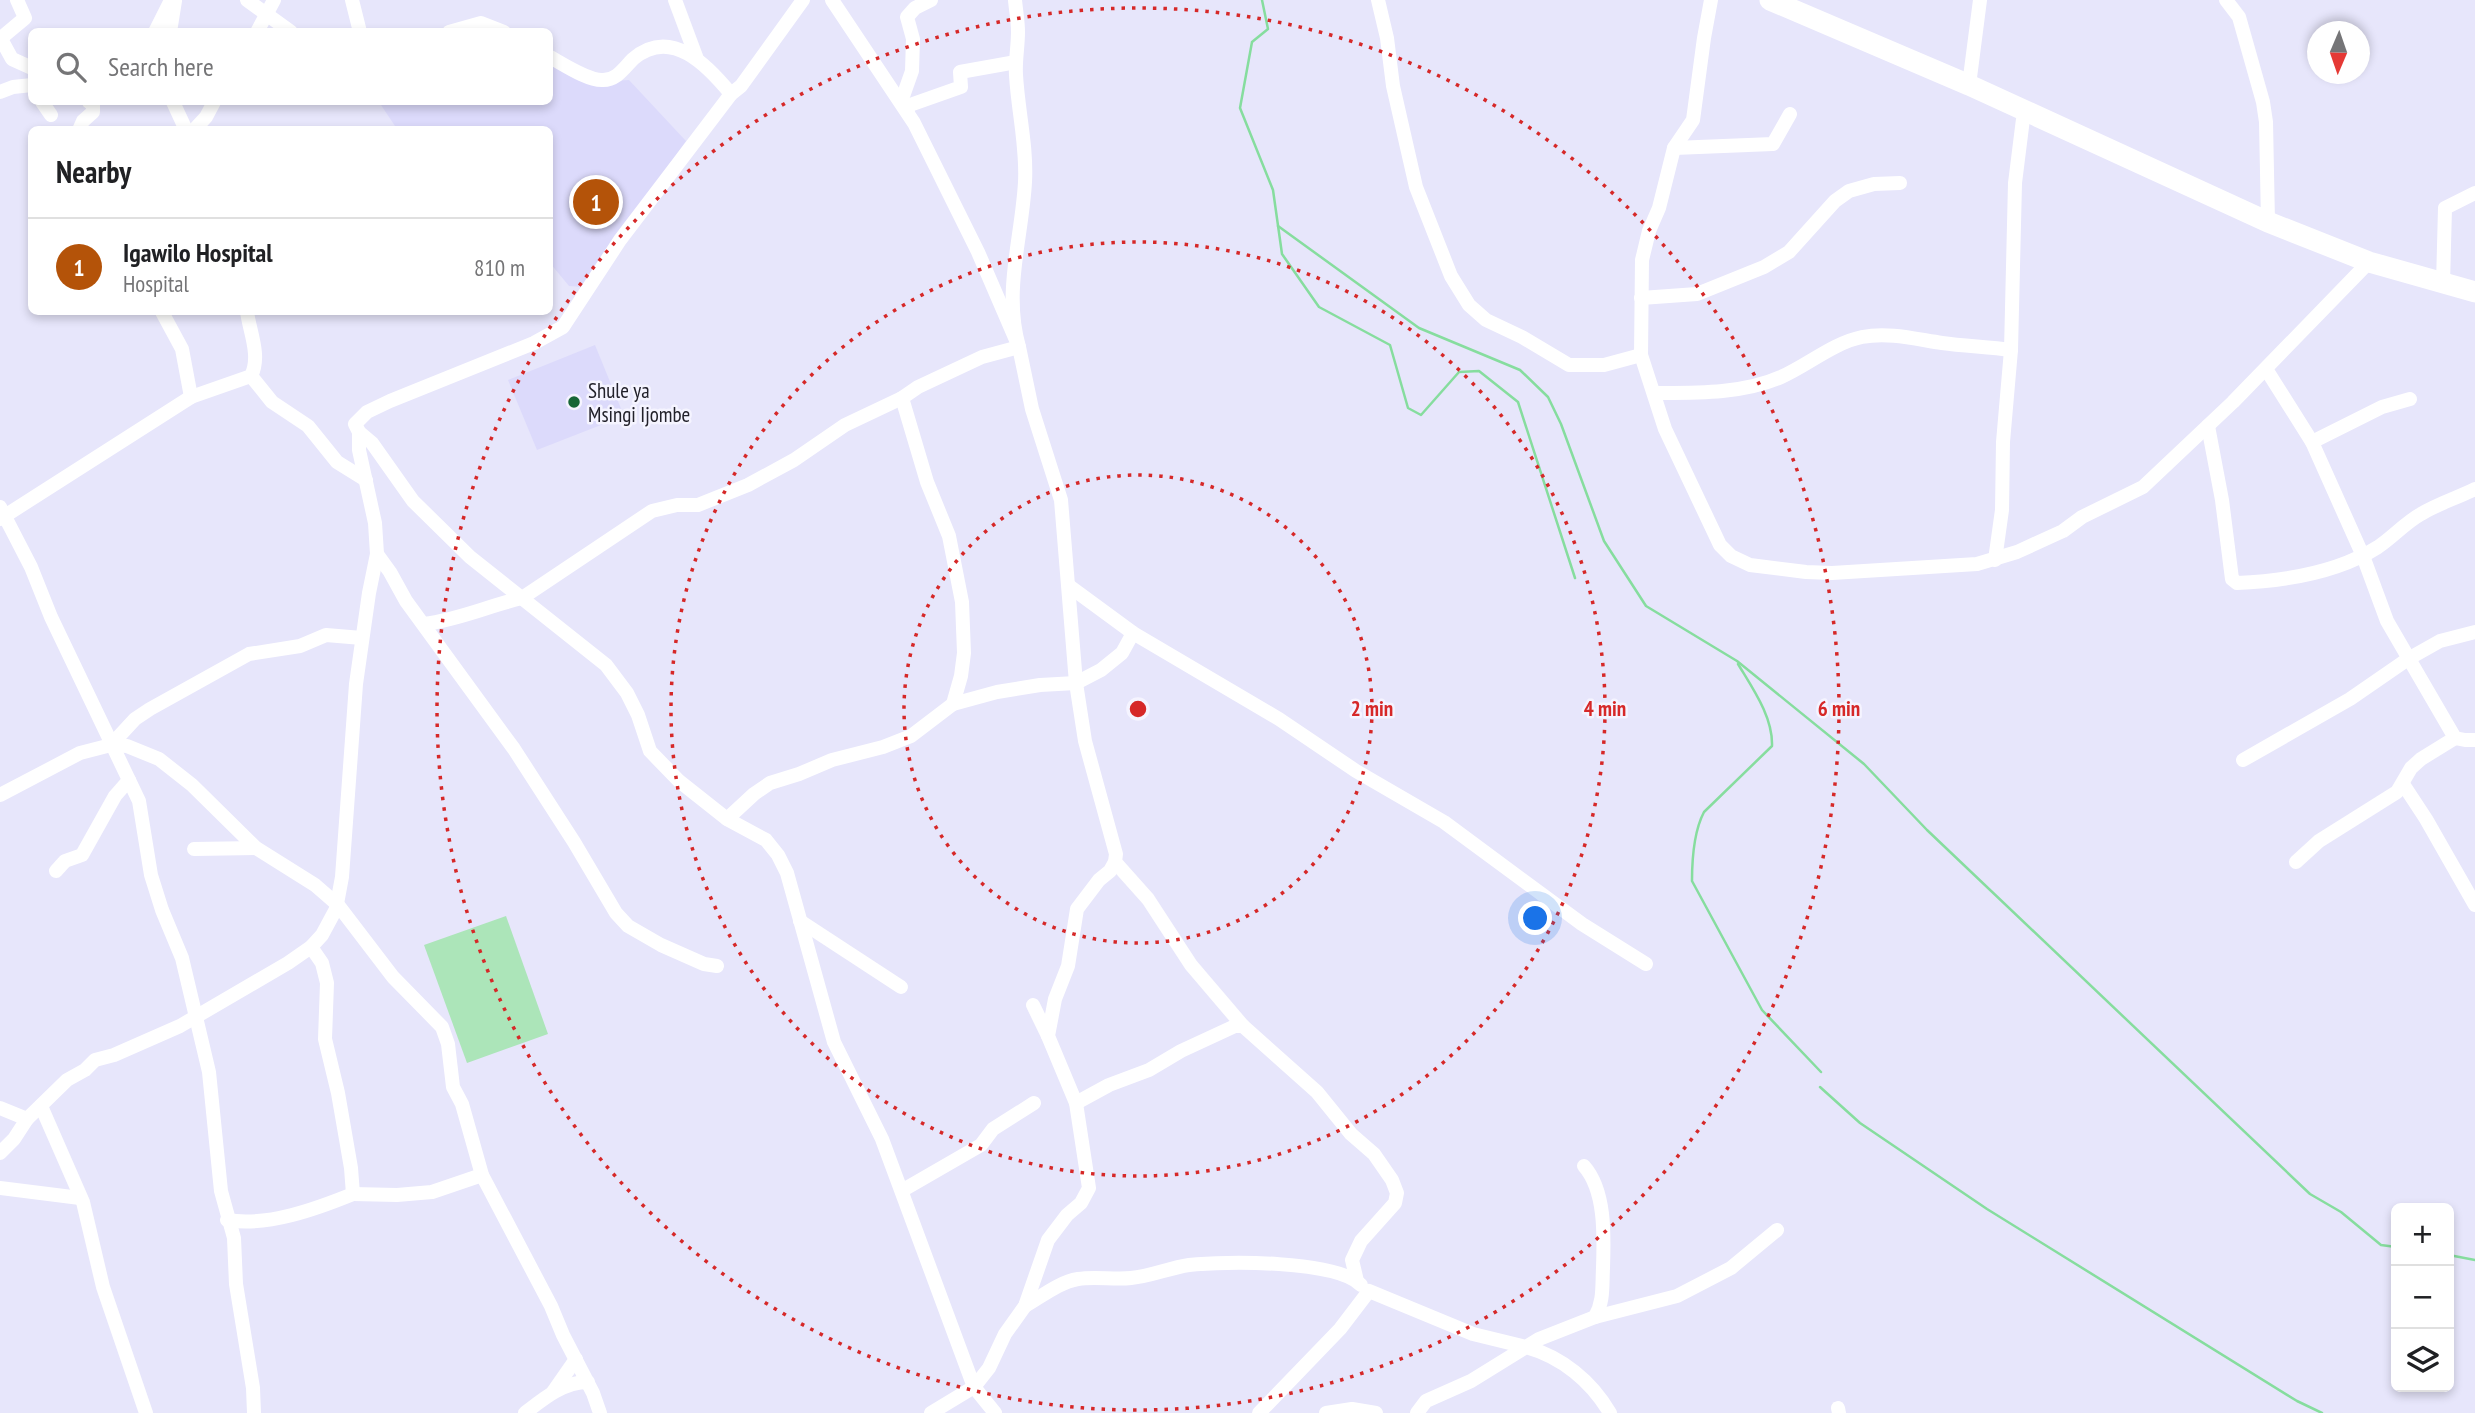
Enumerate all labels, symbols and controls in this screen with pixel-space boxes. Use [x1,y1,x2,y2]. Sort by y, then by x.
north arrow [2307,21,2370,84]
search box [28,28,553,105]
icon: search [52,48,90,86]
text: Search here [108,50,214,83]
text: Nearby [56,152,131,191]
pin: 1 [573,176,619,228]
text: Igawilo Hospital [123,236,273,269]
text: 1 [74,253,85,282]
text: 810 m [474,253,525,282]
text: Hospital [123,269,189,298]
place label: Shule ya Msingi Ijombe [588,377,690,428]
marker: Shule ya Msingi Ijombe [566,394,582,410]
text: 2 min [1351,695,1393,722]
text: 4 min [1584,695,1626,722]
text: 6 min [1818,695,1860,722]
centre of rings [1126,697,1150,721]
your location [1518,901,1552,935]
map controls [2391,1203,2454,1392]
button: + [2391,1203,2454,1266]
button: − [2391,1266,2454,1329]
button: layers [2391,1329,2454,1392]

